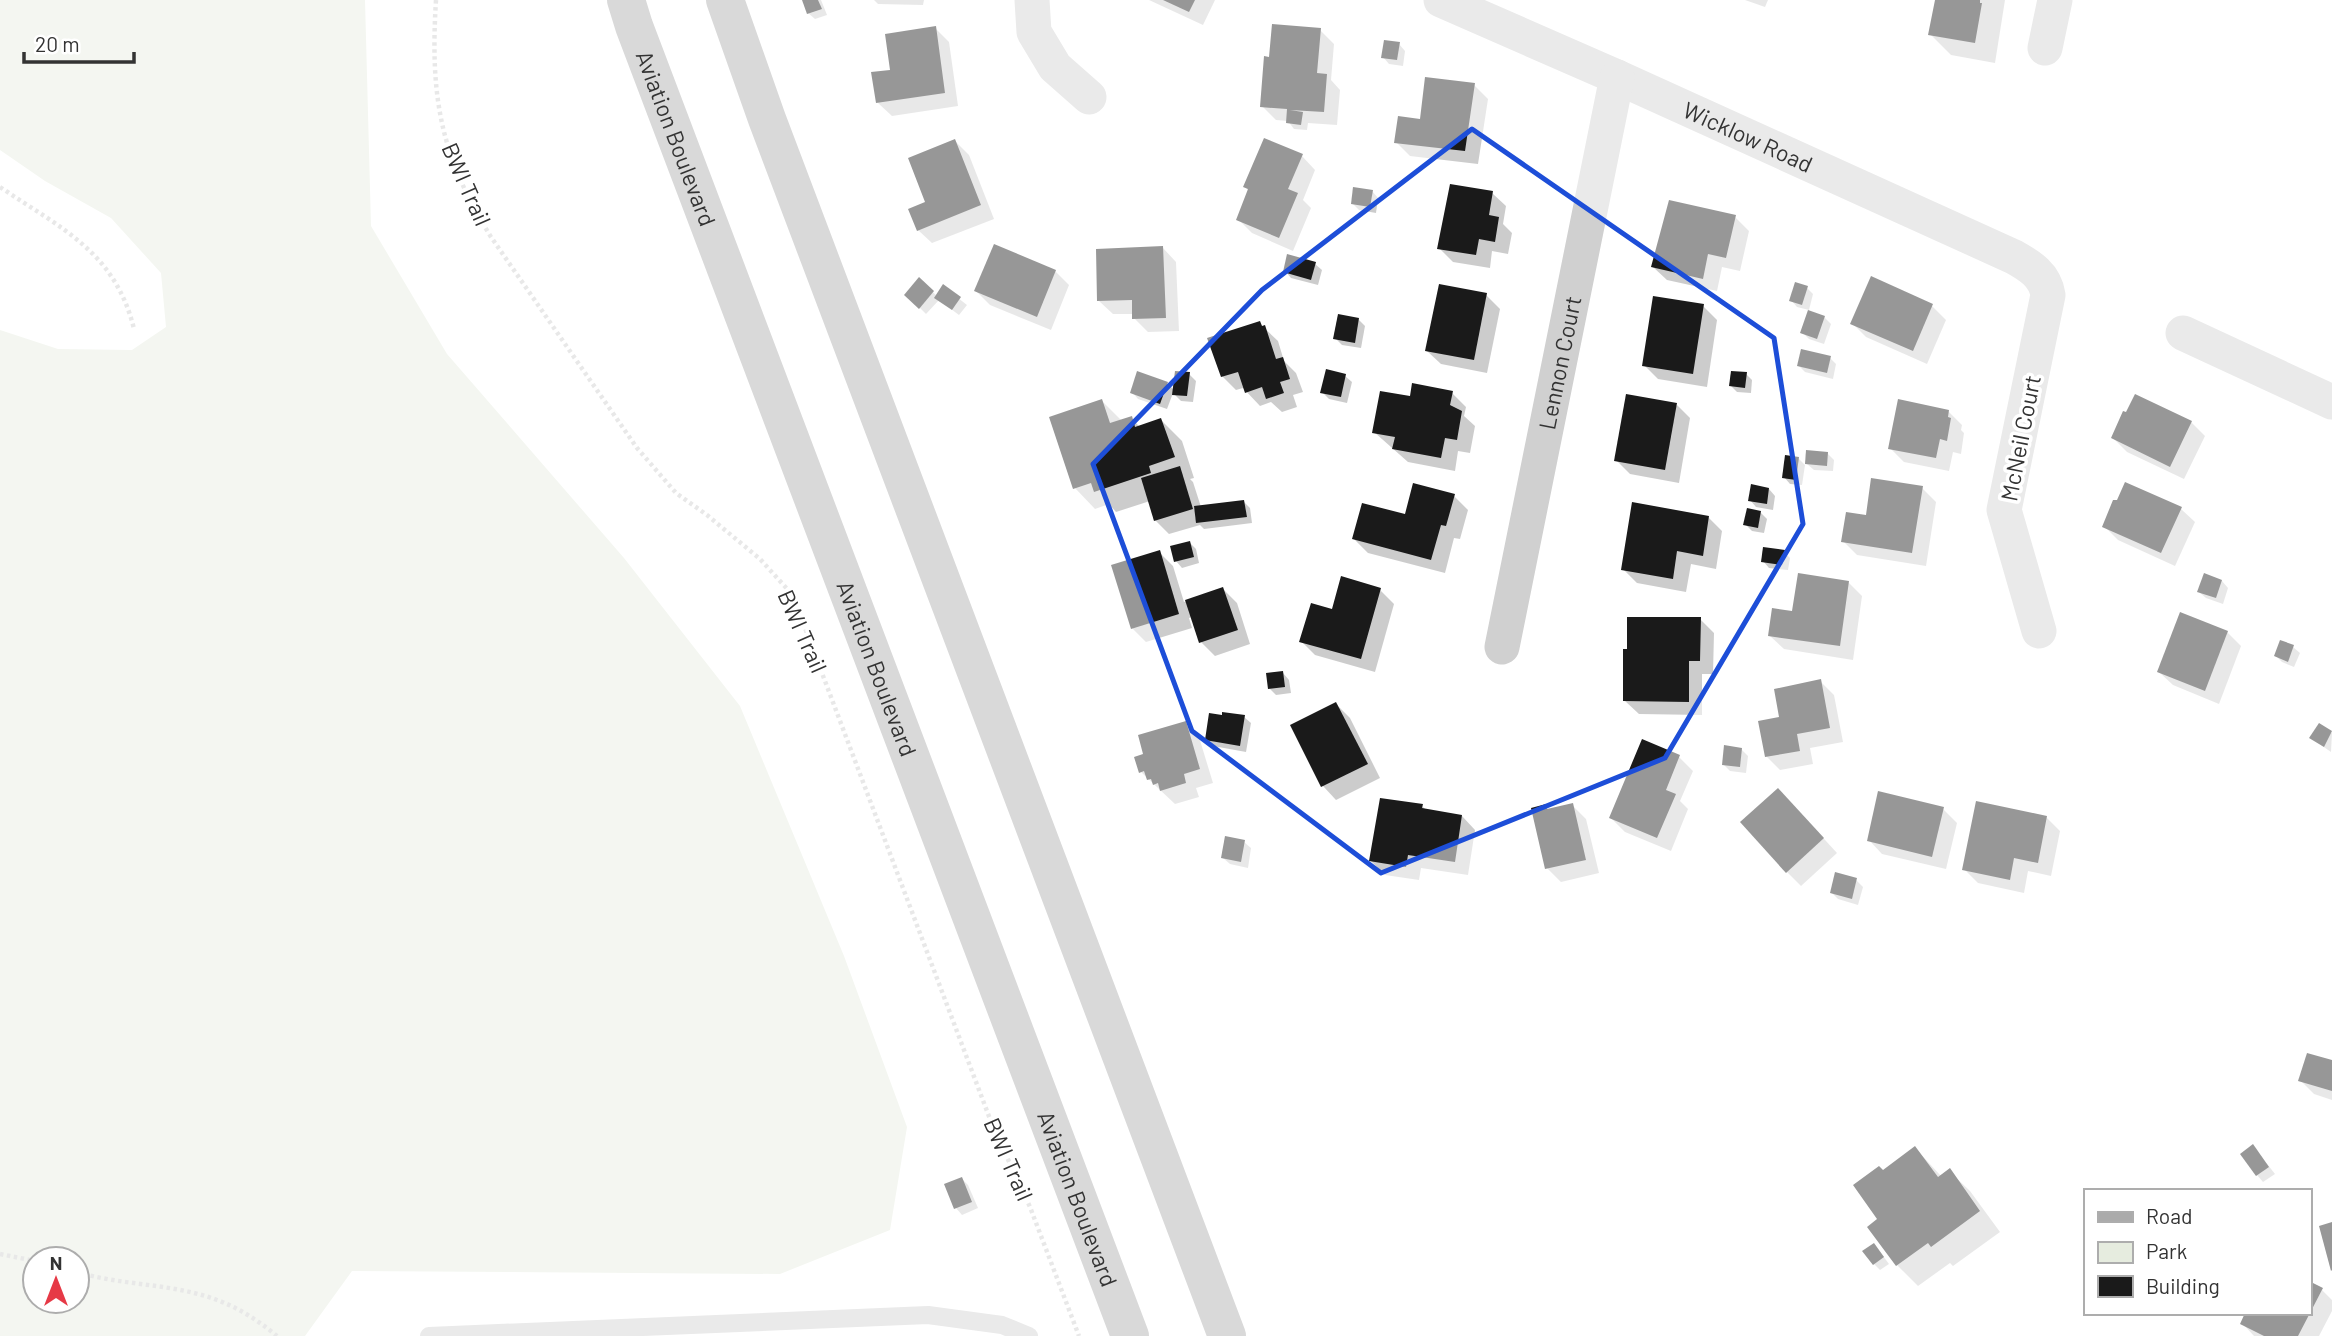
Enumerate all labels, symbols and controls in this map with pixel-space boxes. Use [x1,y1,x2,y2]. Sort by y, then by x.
scale bar [24,21,135,65]
text: 20 m [35,31,80,56]
street label: Aviation Boulevard [630,46,722,230]
street label: Wicklow Road [1679,95,1817,178]
street label: BWI Trail [436,138,498,230]
street label: Lennon Court [1532,294,1586,432]
street label: McNeil Court [1994,373,2046,503]
street label: Aviation Boulevard [831,577,923,760]
street label: BWI Trail [772,585,834,677]
street label: Aviation Boulevard [1032,1107,1124,1290]
street label: BWI Trail [978,1113,1040,1205]
legend [2084,1189,2311,1315]
text: Road [2146,1203,2192,1228]
text: Park [2146,1238,2187,1263]
north arrow [21,1245,91,1315]
text: N [50,1251,62,1274]
text: Building [2146,1273,2220,1298]

